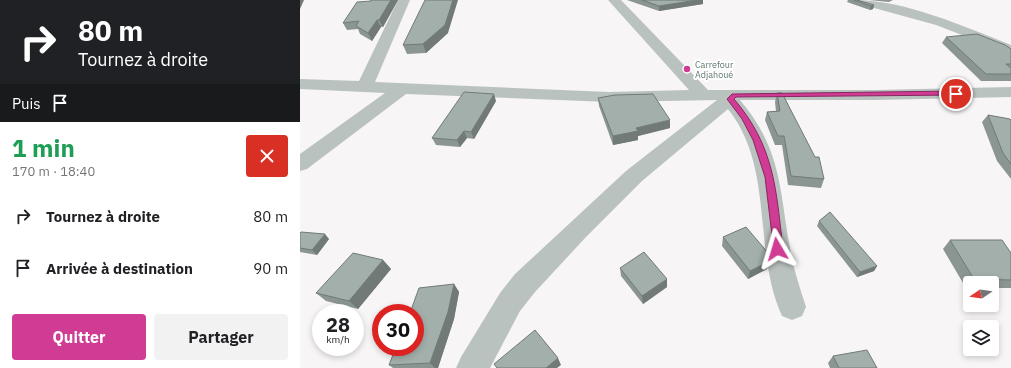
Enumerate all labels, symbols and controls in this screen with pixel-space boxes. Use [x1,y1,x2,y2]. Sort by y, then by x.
text: 80 m [78,12,143,49]
icon: right [12,16,64,68]
text: Tournez à droite [78,48,208,71]
place label: Carrefour Adjahoué [695,59,734,80]
marker: Carrefour Adjahoué [682,64,692,74]
pin [939,77,973,111]
icon: arrive [945,83,967,105]
icon: arrive [49,92,71,114]
text: Puis [12,94,41,113]
text: 1 min [12,132,75,164]
button: close [246,135,288,177]
text: 170 m · 18:40 [12,163,95,180]
icon: right [12,205,34,227]
text: Tournez à droite [46,207,160,226]
text: 80 m [253,207,288,226]
position arrow [756,228,798,270]
icon: arrive [12,257,34,279]
text: Arrivée à destination [46,259,193,278]
text: 90 m [253,259,288,278]
north arrow [963,276,999,312]
map controls [963,276,999,356]
speed limit sign: 30 [372,304,424,356]
text: 28 [326,311,350,338]
button: Quitter [12,314,146,360]
button: Partager [154,314,288,360]
button: layers [963,320,999,356]
text: km/h [326,333,350,346]

